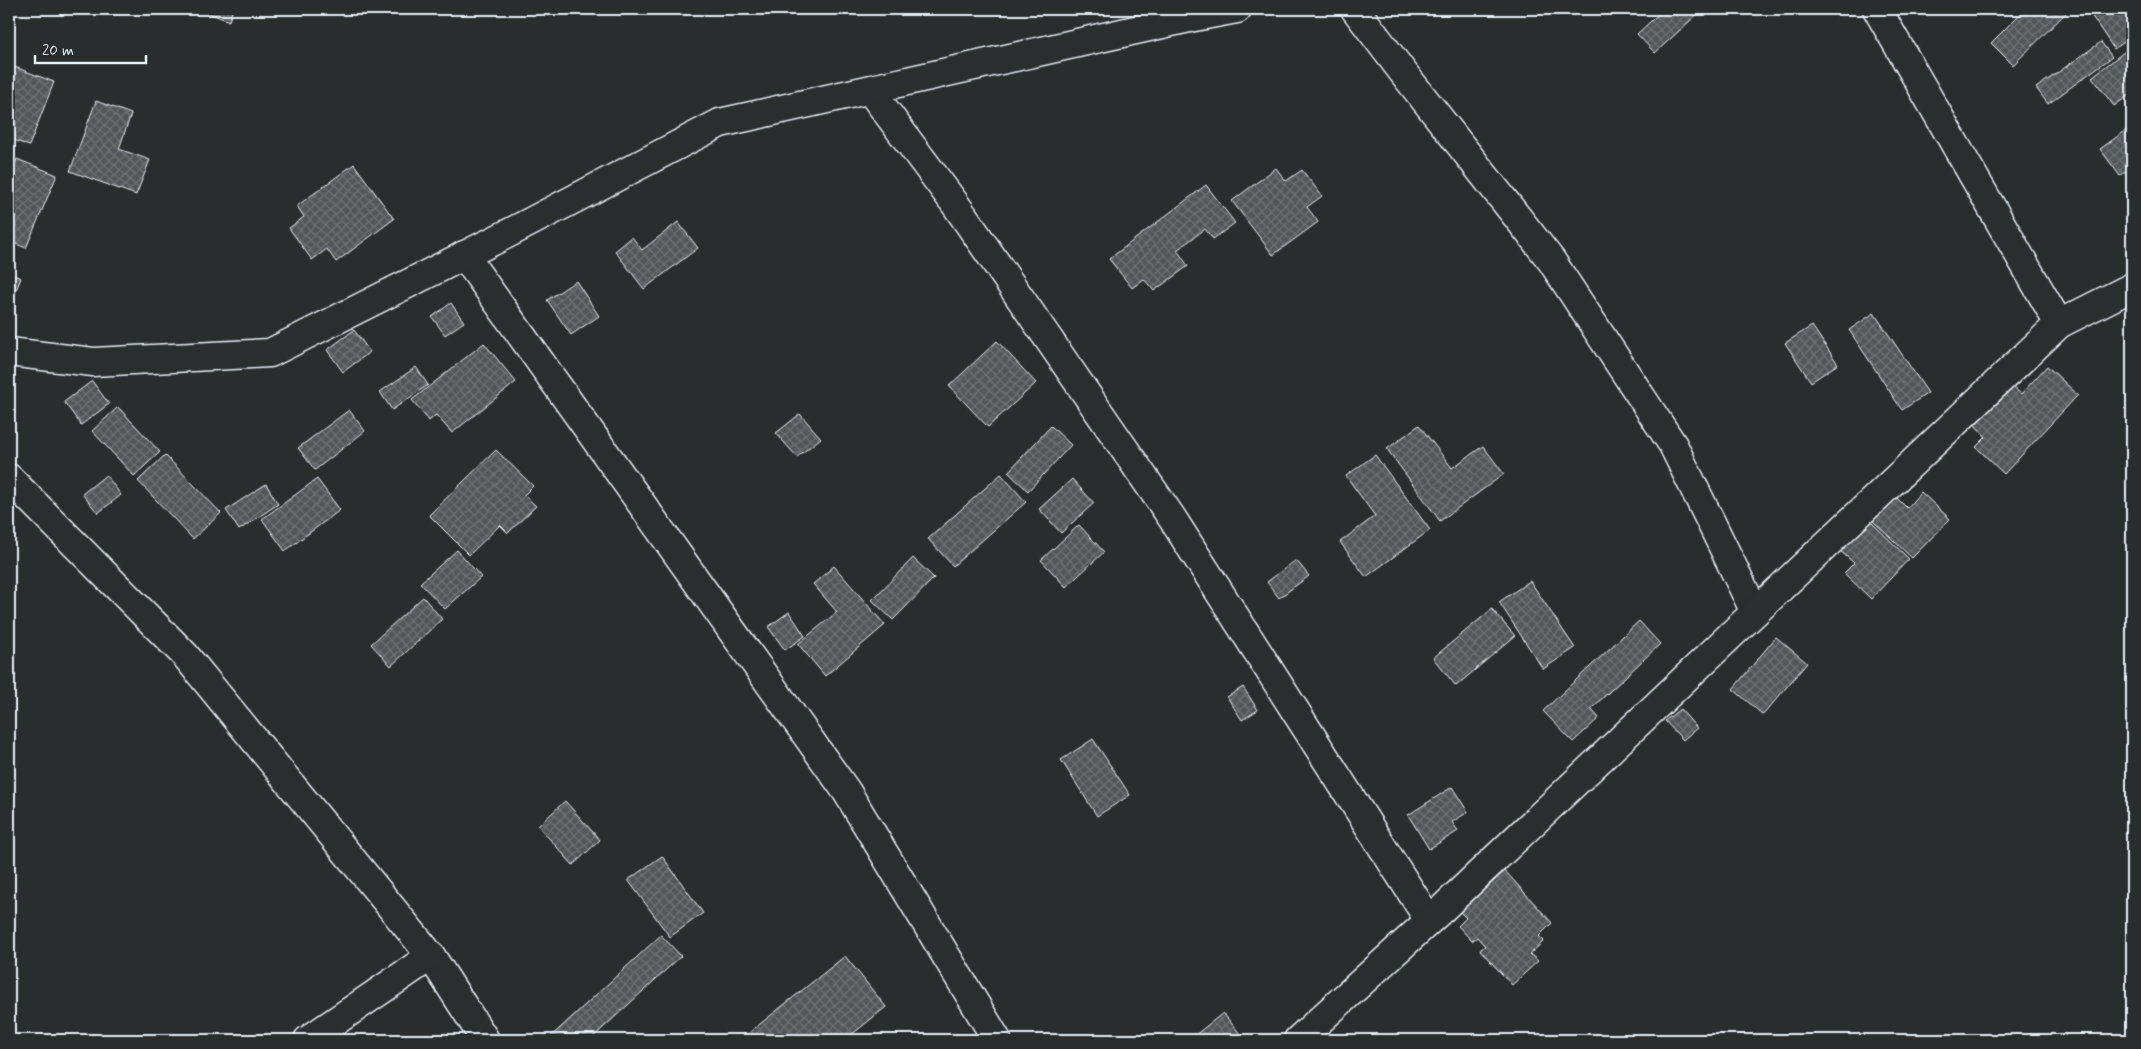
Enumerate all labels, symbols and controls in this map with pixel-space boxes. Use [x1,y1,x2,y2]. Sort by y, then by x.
scale bar [35,32,146,64]
text: 20 m [42,41,74,61]

